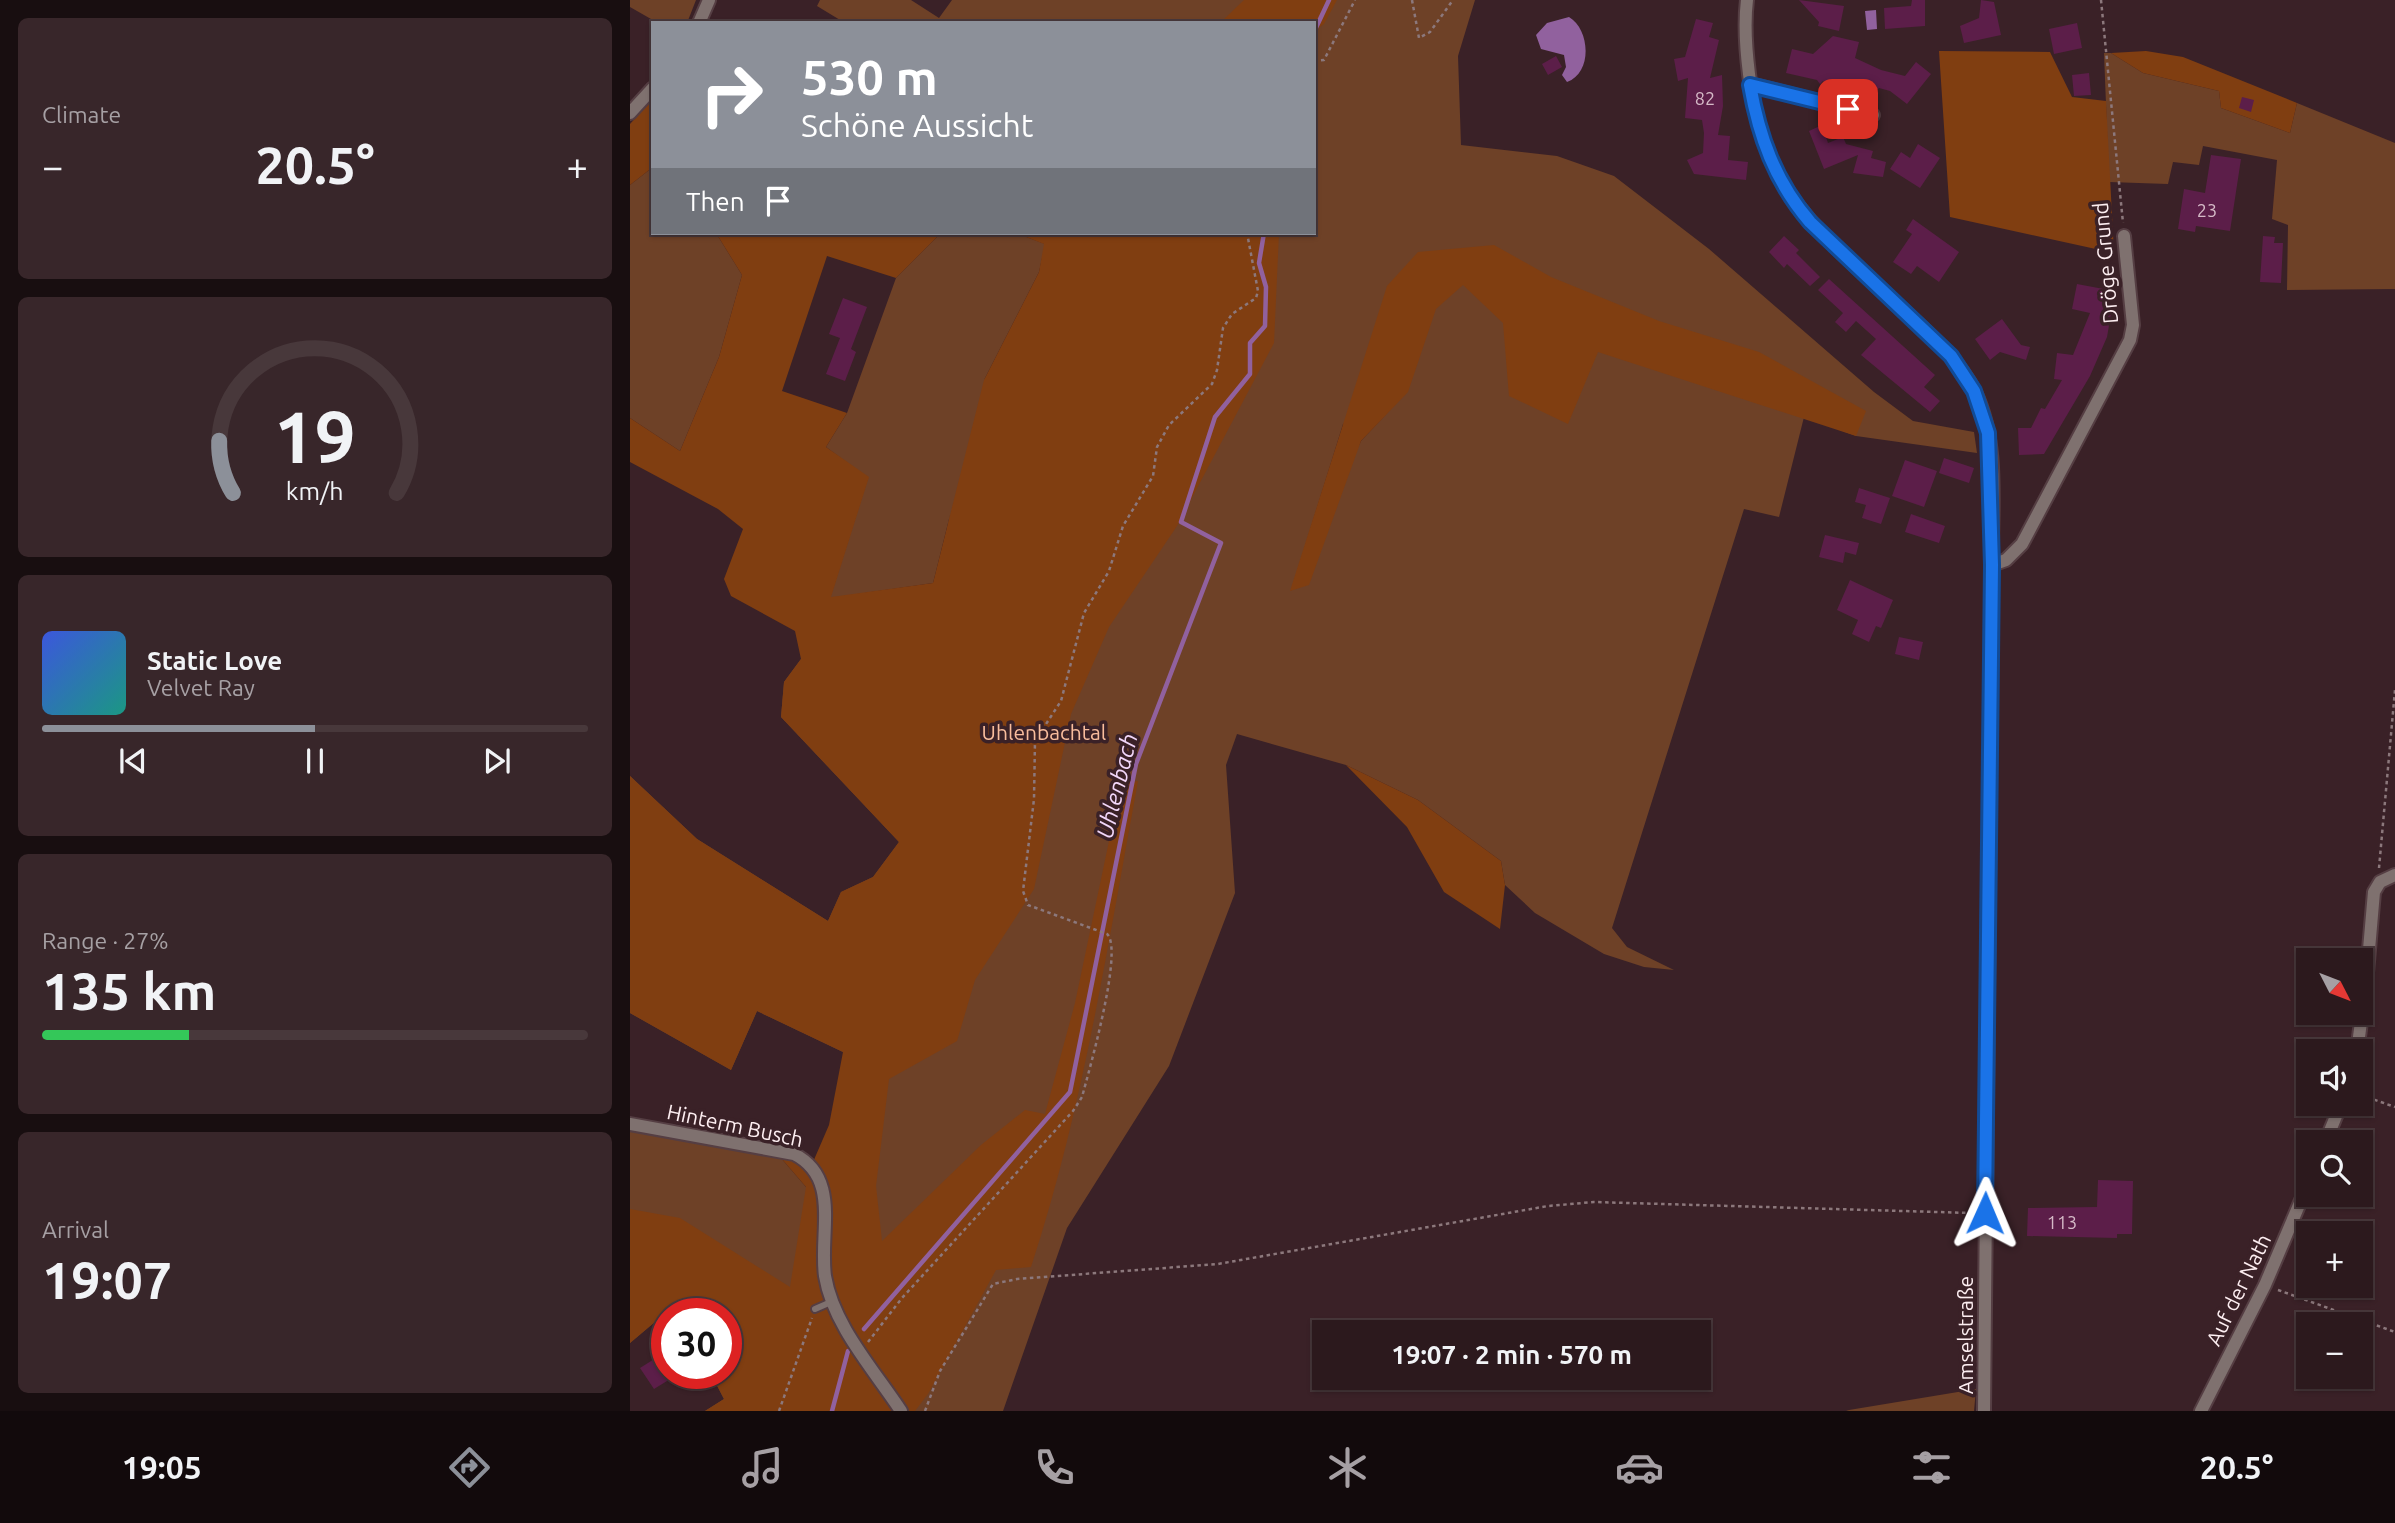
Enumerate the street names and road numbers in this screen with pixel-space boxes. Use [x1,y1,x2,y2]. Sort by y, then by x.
street label: Dröge Grund [2088,201,2122,325]
street label: Hinterm Busch [665,1099,806,1151]
street label: Auf der Nath [2201,1230,2275,1349]
street label: Amselstraße [1953,1276,1977,1394]

